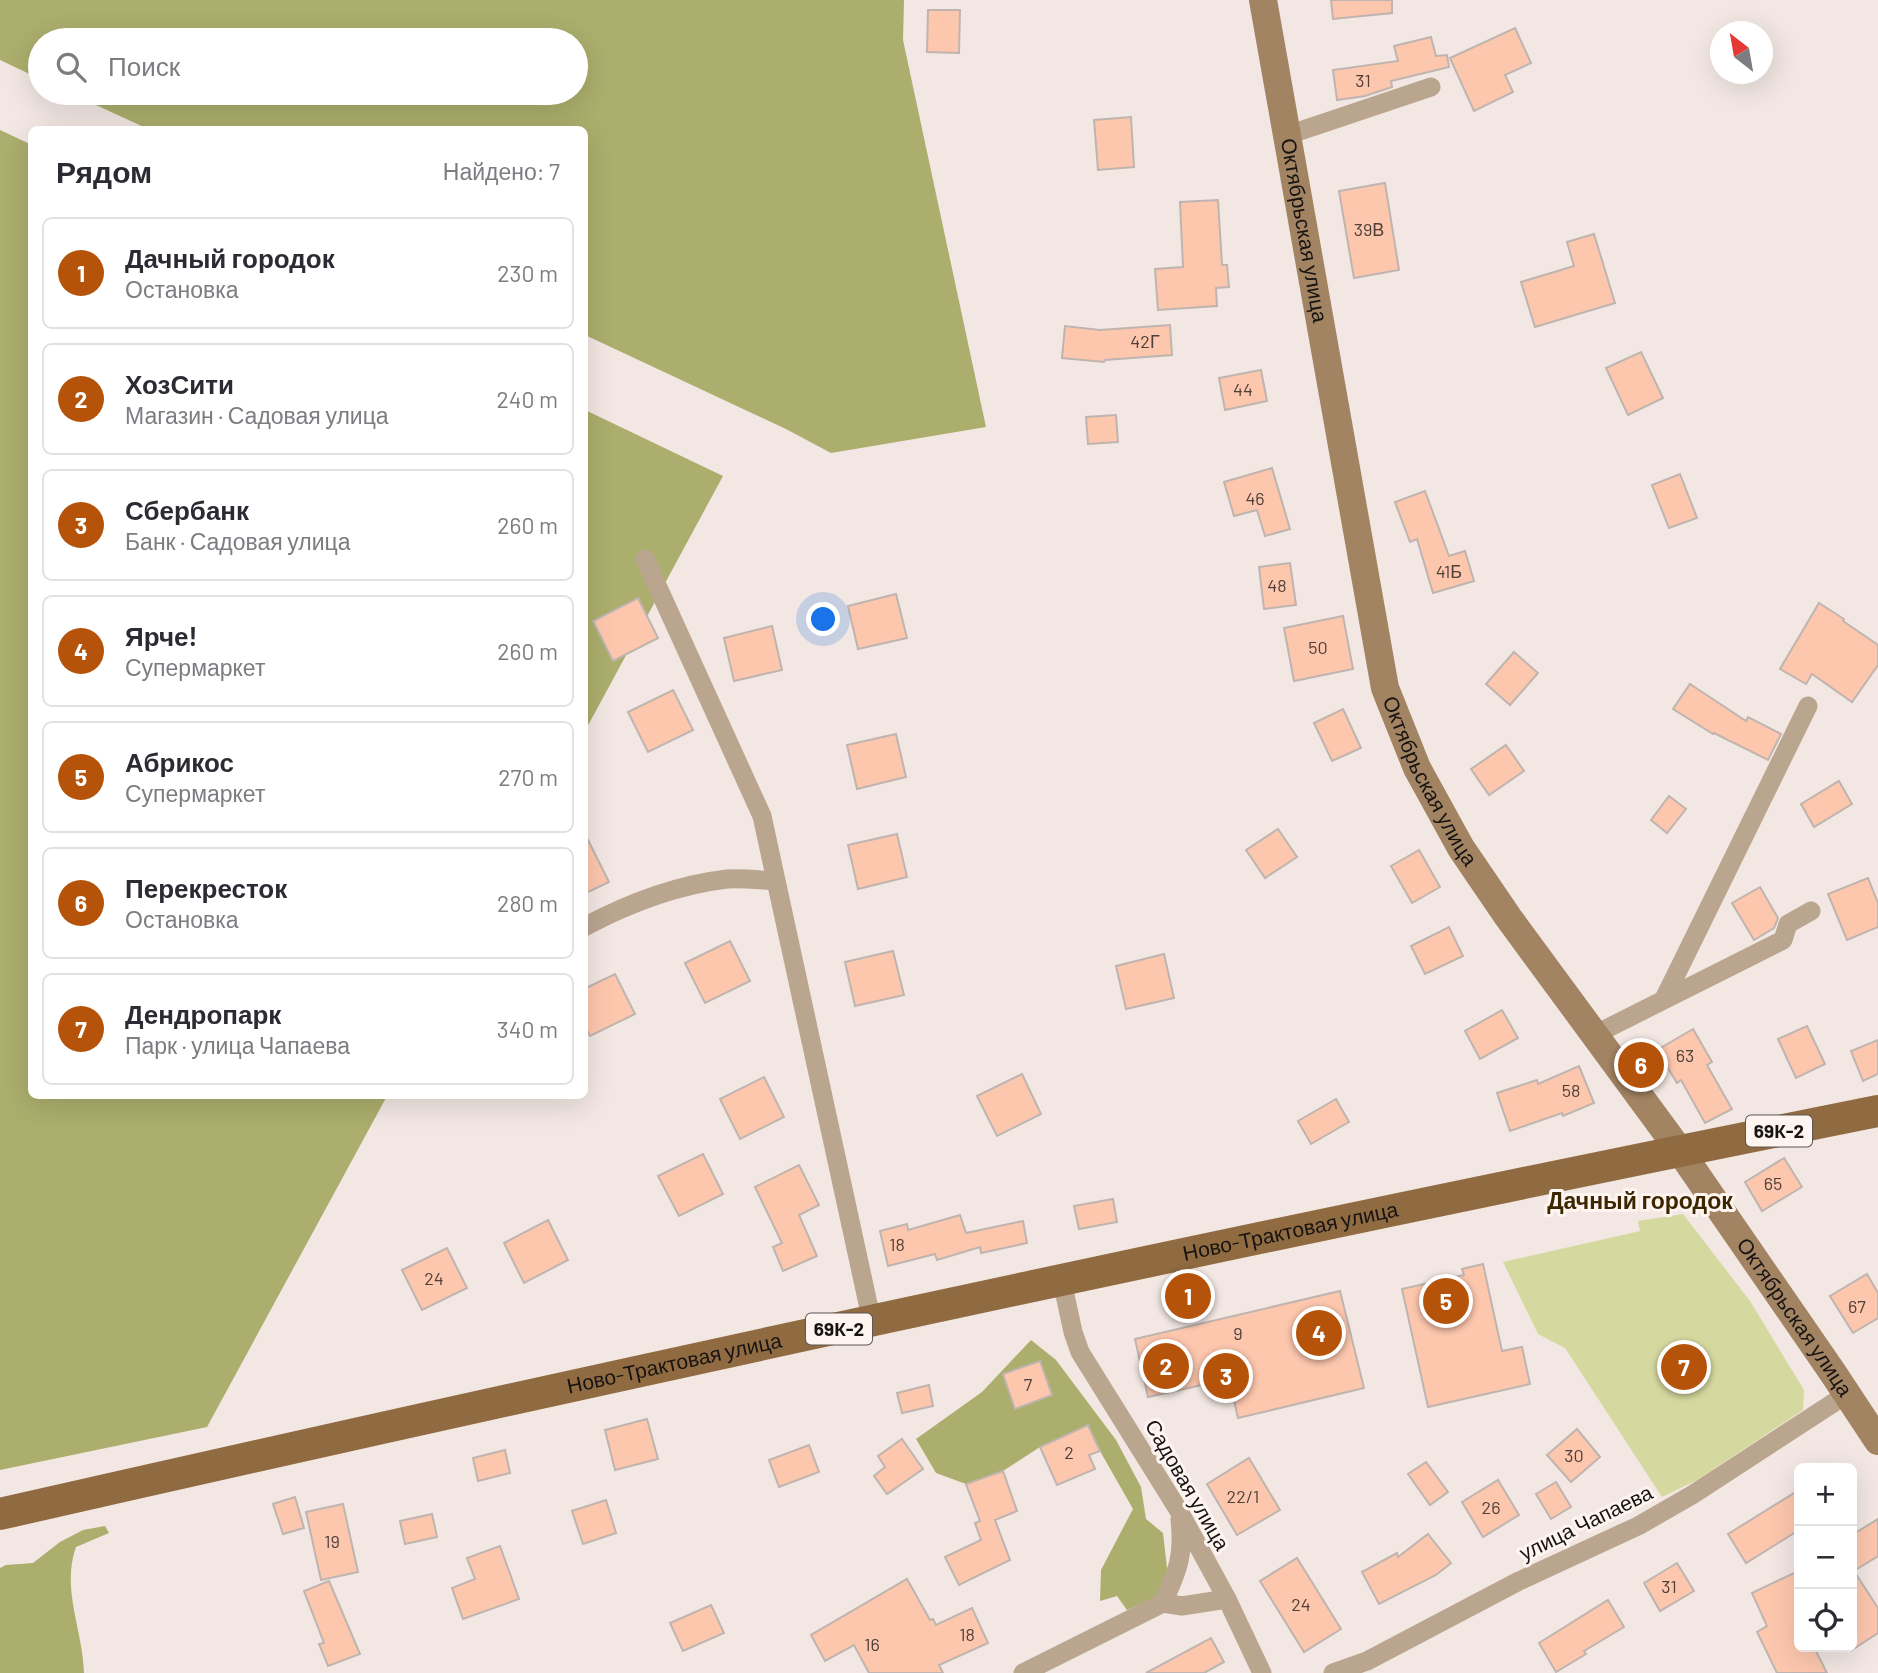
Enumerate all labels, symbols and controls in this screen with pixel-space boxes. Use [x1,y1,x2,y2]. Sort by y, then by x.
north arrow [1710,21,1773,84]
search box [28,28,588,105]
icon: search [52,48,90,86]
text: Поиск [108,50,180,81]
house number: 31 [1355,69,1371,91]
street label: Октябрьская улица [1277,136,1334,325]
text: Рядом [56,153,152,189]
text: Найдено: 7 [443,157,560,185]
house number: 39В [1354,218,1384,240]
text: Дачный городок [125,242,335,273]
text: 1 [77,259,85,287]
text: 230 m [497,259,558,287]
text: Остановка [125,275,239,303]
house number: 42Г [1130,330,1160,352]
text: ХозСити [125,368,234,399]
house number: 44 [1233,378,1253,400]
text: 2 [75,385,87,413]
text: 240 m [496,385,558,413]
text: Магазин · Садовая улица [125,401,389,429]
house number: 46 [1245,487,1265,509]
text: Сбербанк [125,494,249,525]
text: 3 [75,511,87,539]
text: 260 m [497,511,558,539]
text: Банк · Садовая улица [125,527,351,555]
house number: 41Б [1436,560,1462,582]
house number: 48 [1267,574,1287,596]
your location [806,602,840,636]
text: Ярче! [125,620,197,651]
house number: 50 [1308,636,1328,658]
text: 4 [74,637,88,665]
text: 260 m [497,637,558,665]
text: Супермаркет [125,653,265,681]
street label: Октябрьская улица [1378,692,1484,870]
text: Абрикос [125,746,234,777]
text: 5 [75,763,87,791]
text: 270 m [498,763,558,791]
text: Супермаркет [125,779,265,807]
text: Перекресток [125,872,287,903]
text: 6 [75,889,87,917]
text: 280 m [497,889,558,917]
text: Остановка [125,905,239,933]
text: Дендропарк [125,998,281,1029]
text: 7 [75,1015,87,1043]
text: 340 m [497,1015,558,1043]
text: Парк · улица Чапаева [125,1031,350,1059]
pin: 6 [1618,1039,1664,1091]
house number: 63 [1676,1044,1694,1066]
house number: 58 [1562,1079,1580,1101]
road number: 69К-2 [1746,1116,1812,1147]
house number: 65 [1764,1172,1782,1194]
district label: Дачный городок [1547,1186,1733,1214]
street label: Ново-Трактовая улица [1180,1195,1400,1265]
street label: Октябрьская улица [1733,1232,1859,1401]
house number: 18 [889,1233,905,1255]
house number: 24 [424,1267,444,1289]
pin: 1 [1165,1270,1211,1322]
pin: 5 [1423,1275,1469,1327]
house number: 67 [1848,1295,1866,1317]
pin: 4 [1296,1307,1342,1359]
road number: 69К-2 [806,1314,872,1344]
house number: 9 [1233,1322,1243,1344]
street label: Ново-Трактовая улица [564,1326,784,1398]
pin: 2 [1143,1340,1189,1392]
pin: 7 [1661,1341,1707,1393]
pin: 3 [1203,1350,1249,1402]
house number: 7 [1024,1373,1033,1395]
street label: Садовая улица [1141,1414,1236,1554]
house number: 2 [1064,1441,1074,1463]
house number: 30 [1564,1444,1584,1466]
map controls [1794,1463,1857,1652]
button: + [1794,1463,1857,1526]
street label: улица Чапаева [1515,1479,1656,1565]
house number: 22/1 [1227,1485,1259,1507]
house number: 26 [1482,1496,1500,1518]
button: − [1794,1526,1857,1589]
house number: 19 [324,1530,340,1552]
house number: 31 [1661,1575,1677,1597]
button: locate [1794,1589,1857,1652]
house number: 24 [1291,1593,1311,1615]
house number: 18 [959,1623,975,1645]
house number: 16 [864,1633,880,1655]

